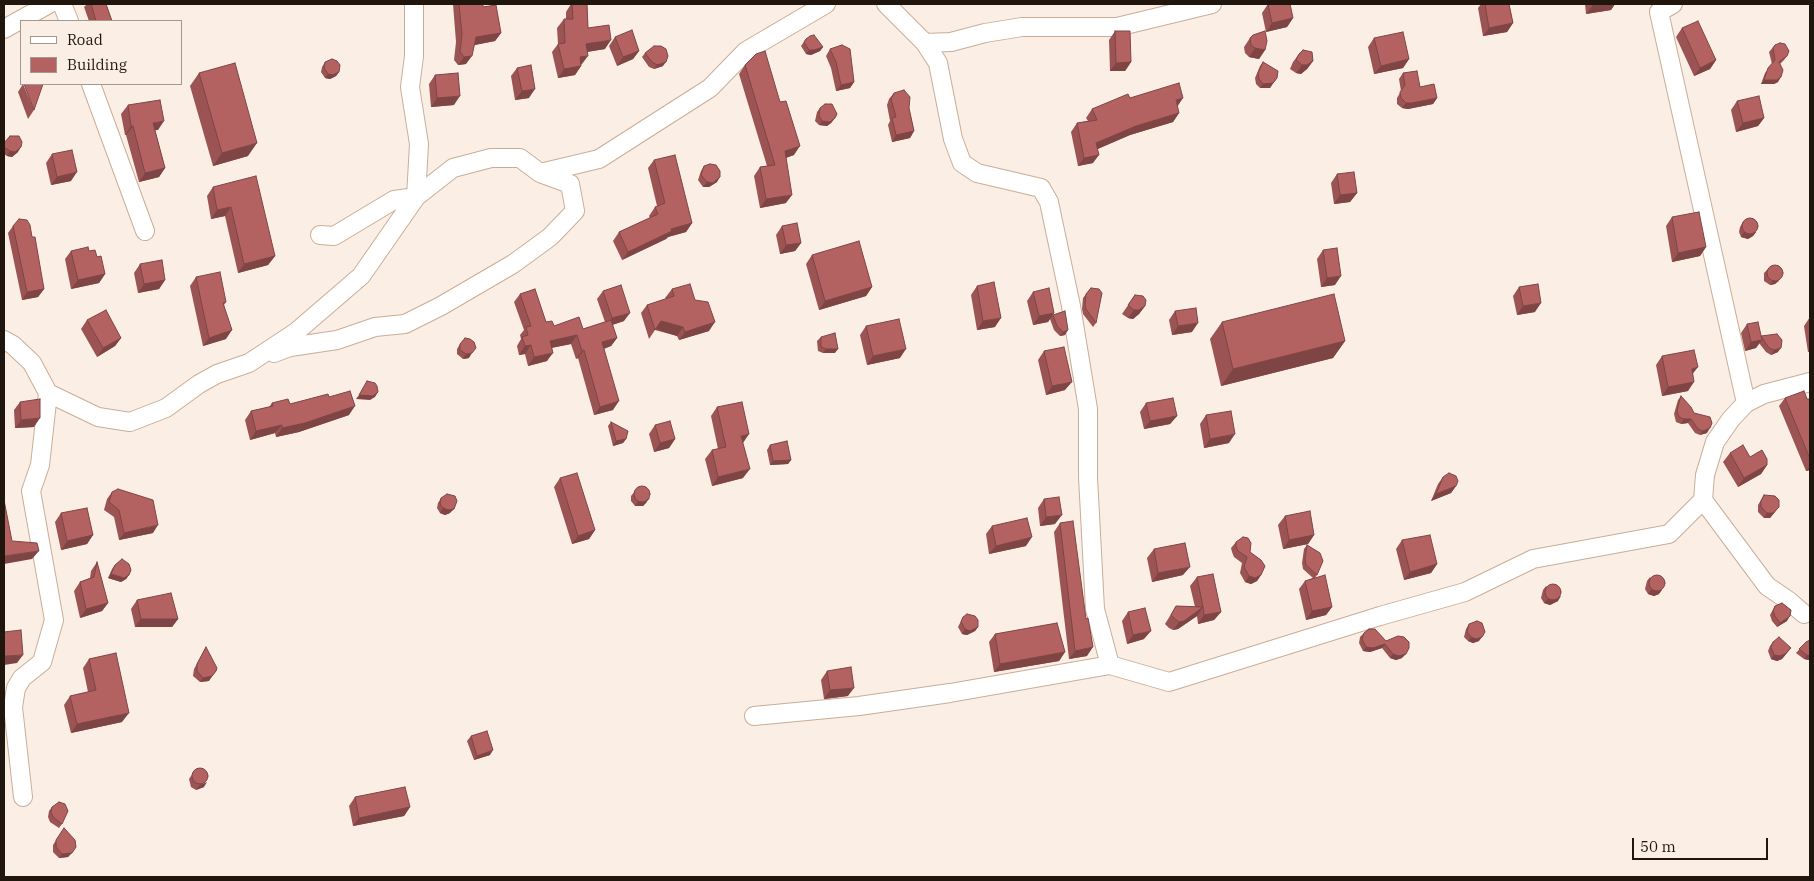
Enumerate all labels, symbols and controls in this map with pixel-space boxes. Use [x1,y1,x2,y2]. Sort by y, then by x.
legend [20,20,182,85]
text: Road [67,30,103,49]
text: Building [67,55,127,74]
scale bar [1634,828,1770,860]
text: 50 m [1640,837,1676,856]

